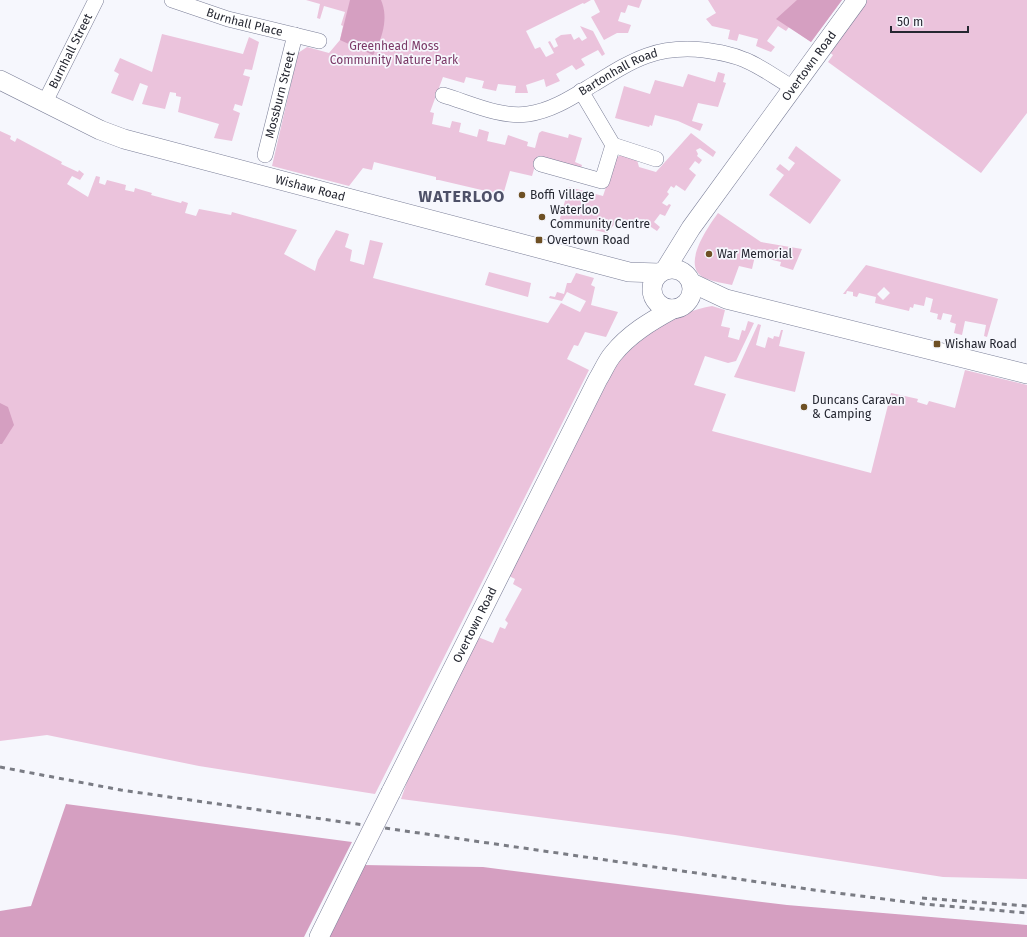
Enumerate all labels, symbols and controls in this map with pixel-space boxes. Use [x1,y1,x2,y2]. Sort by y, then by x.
street label: Burnhall Place [205,5,284,39]
scale bar [891,8,968,34]
street label: Burnhall Street [46,10,95,91]
text: 50 m [897,15,923,29]
street label: Overtown Road [779,28,839,104]
park label: Greenhead Moss Community Nature Park [330,39,459,67]
street label: Bartonhall Road [576,46,659,99]
street label: Mossburn Street [262,49,298,140]
street label: Wishaw Road [274,172,347,204]
district label: WATERLOO [419,187,505,206]
place label: Boffi Village [530,188,594,202]
marker: Boffi Village [517,190,527,200]
place label: Waterloo Community Centre [550,203,650,231]
marker: Waterloo Community Centre [537,212,547,222]
place label: Overtown Road [547,233,630,247]
marker: Overtown Road [534,235,544,245]
place label: War Memorial [717,247,792,261]
marker: War Memorial [704,249,714,259]
place label: Wishaw Road [945,337,1017,351]
marker: Wishaw Road [932,339,942,349]
place label: Duncans Caravan & Camping [812,393,905,421]
marker: Duncans Caravan & Camping [799,402,809,412]
street label: Overtown Road [450,585,500,665]

